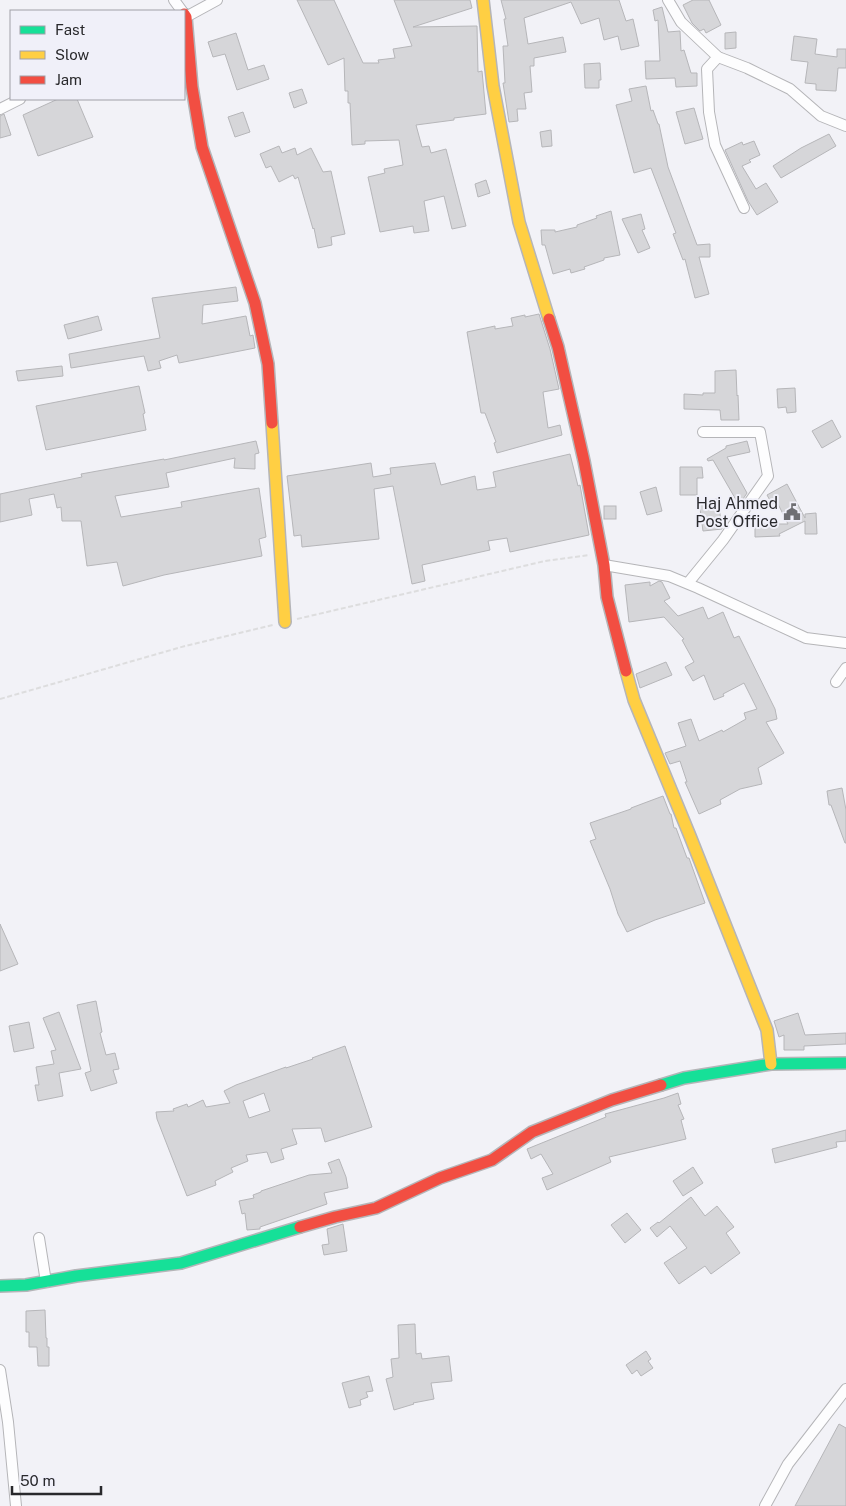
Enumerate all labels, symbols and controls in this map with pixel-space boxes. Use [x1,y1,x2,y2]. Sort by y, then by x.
legend [10,10,185,100]
text: Fast [55,21,85,38]
text: Slow [55,46,90,63]
text: Jam [55,71,82,88]
place label: Haj Ahmed Post Office [695,494,778,531]
public building icon: Haj Ahmed Post Office [782,502,802,522]
scale bar [12,1464,101,1496]
text: 50 m [20,1472,55,1489]

